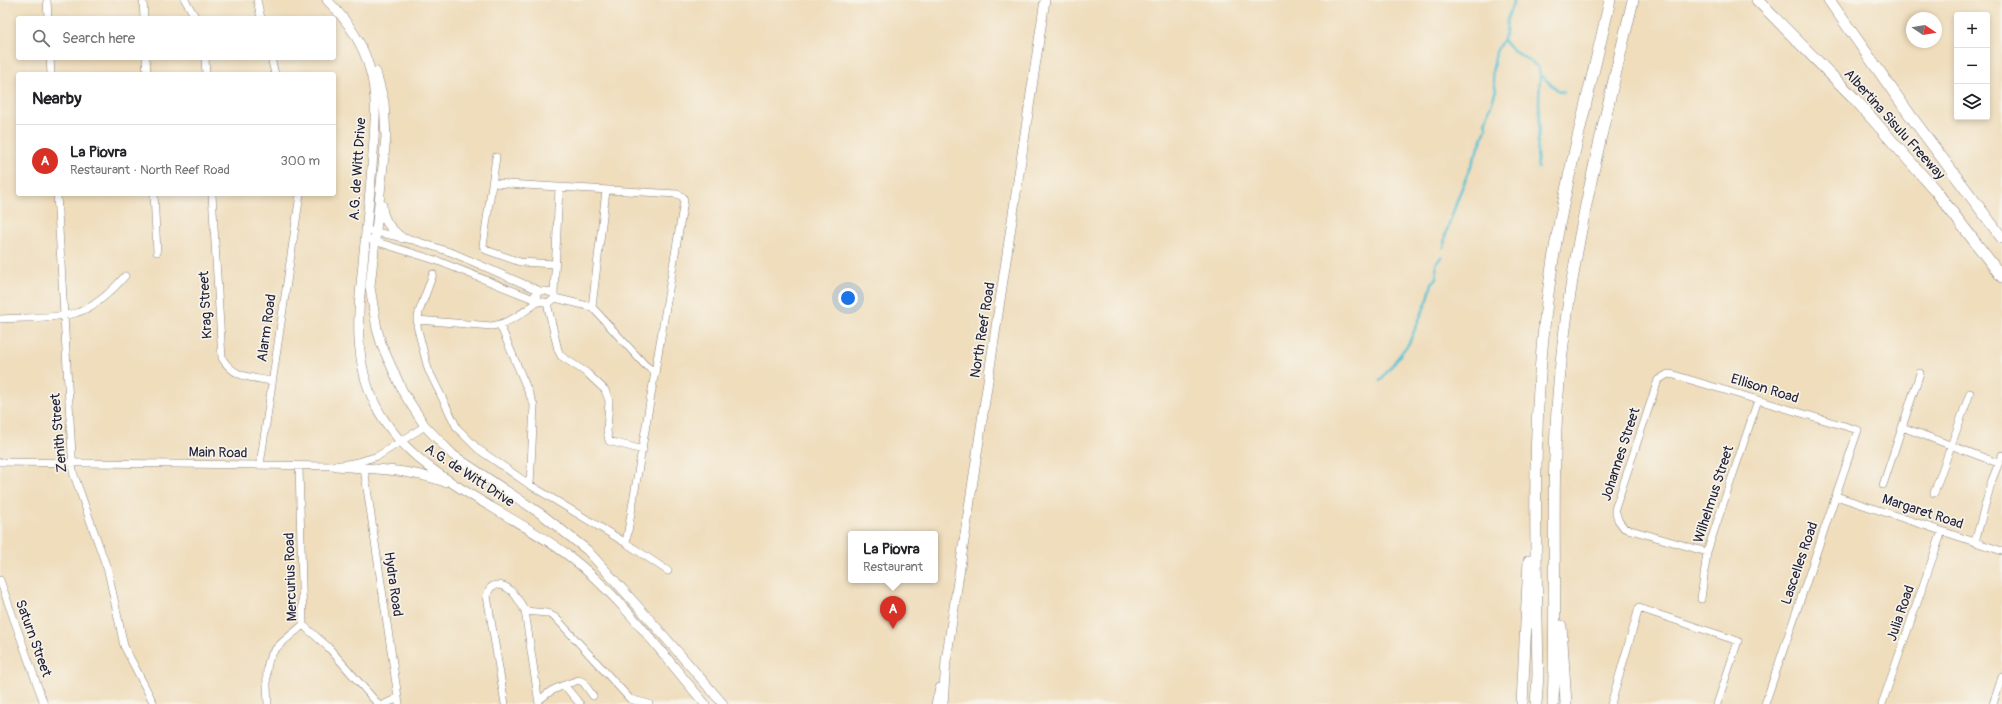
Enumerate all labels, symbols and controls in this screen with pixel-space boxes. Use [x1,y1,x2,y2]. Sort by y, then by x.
north arrow [1906,12,1942,48]
map controls [1954,12,1990,120]
button: + [1954,12,1990,48]
search box [16,16,336,60]
icon: search [30,27,52,49]
text: Search here [62,29,135,48]
button: − [1954,48,1990,84]
street label: Albertina Sisulu Freeway [1841,66,1949,183]
button: layers [1954,84,1990,120]
text: Nearby [32,88,81,109]
street label: A.G. de Witt Drive [345,117,370,221]
text: La Piovra [70,143,127,162]
text: A [41,153,49,169]
text: 300 m [281,153,320,169]
text: Restaurant · North Reef Road [70,162,230,178]
street label: Krag Street [195,270,216,339]
street label: North Reef Road [967,281,998,379]
your location [838,288,858,308]
street label: Alarm Road [253,293,280,363]
street label: Ellison Road [1729,370,1801,407]
street label: Zenith Street [47,392,70,473]
street label: Johannes Street [1597,405,1644,503]
street label: A.G. de Witt Drive [422,440,518,511]
street label: Main Road [188,443,248,462]
street label: Wilhelmus Street [1690,443,1737,545]
street label: Margaret Road [1880,490,1966,533]
street label: Lascelles Road [1777,519,1822,607]
popup [848,531,938,583]
street label: Mercurius Road [280,532,301,622]
text: La Piovra [863,540,920,559]
street label: Hydra Road [381,551,406,618]
text: Restaurant [863,559,923,575]
street label: Julia Road [1883,583,1918,643]
pin: A [880,596,906,629]
street label: Saturn Street [12,597,55,679]

